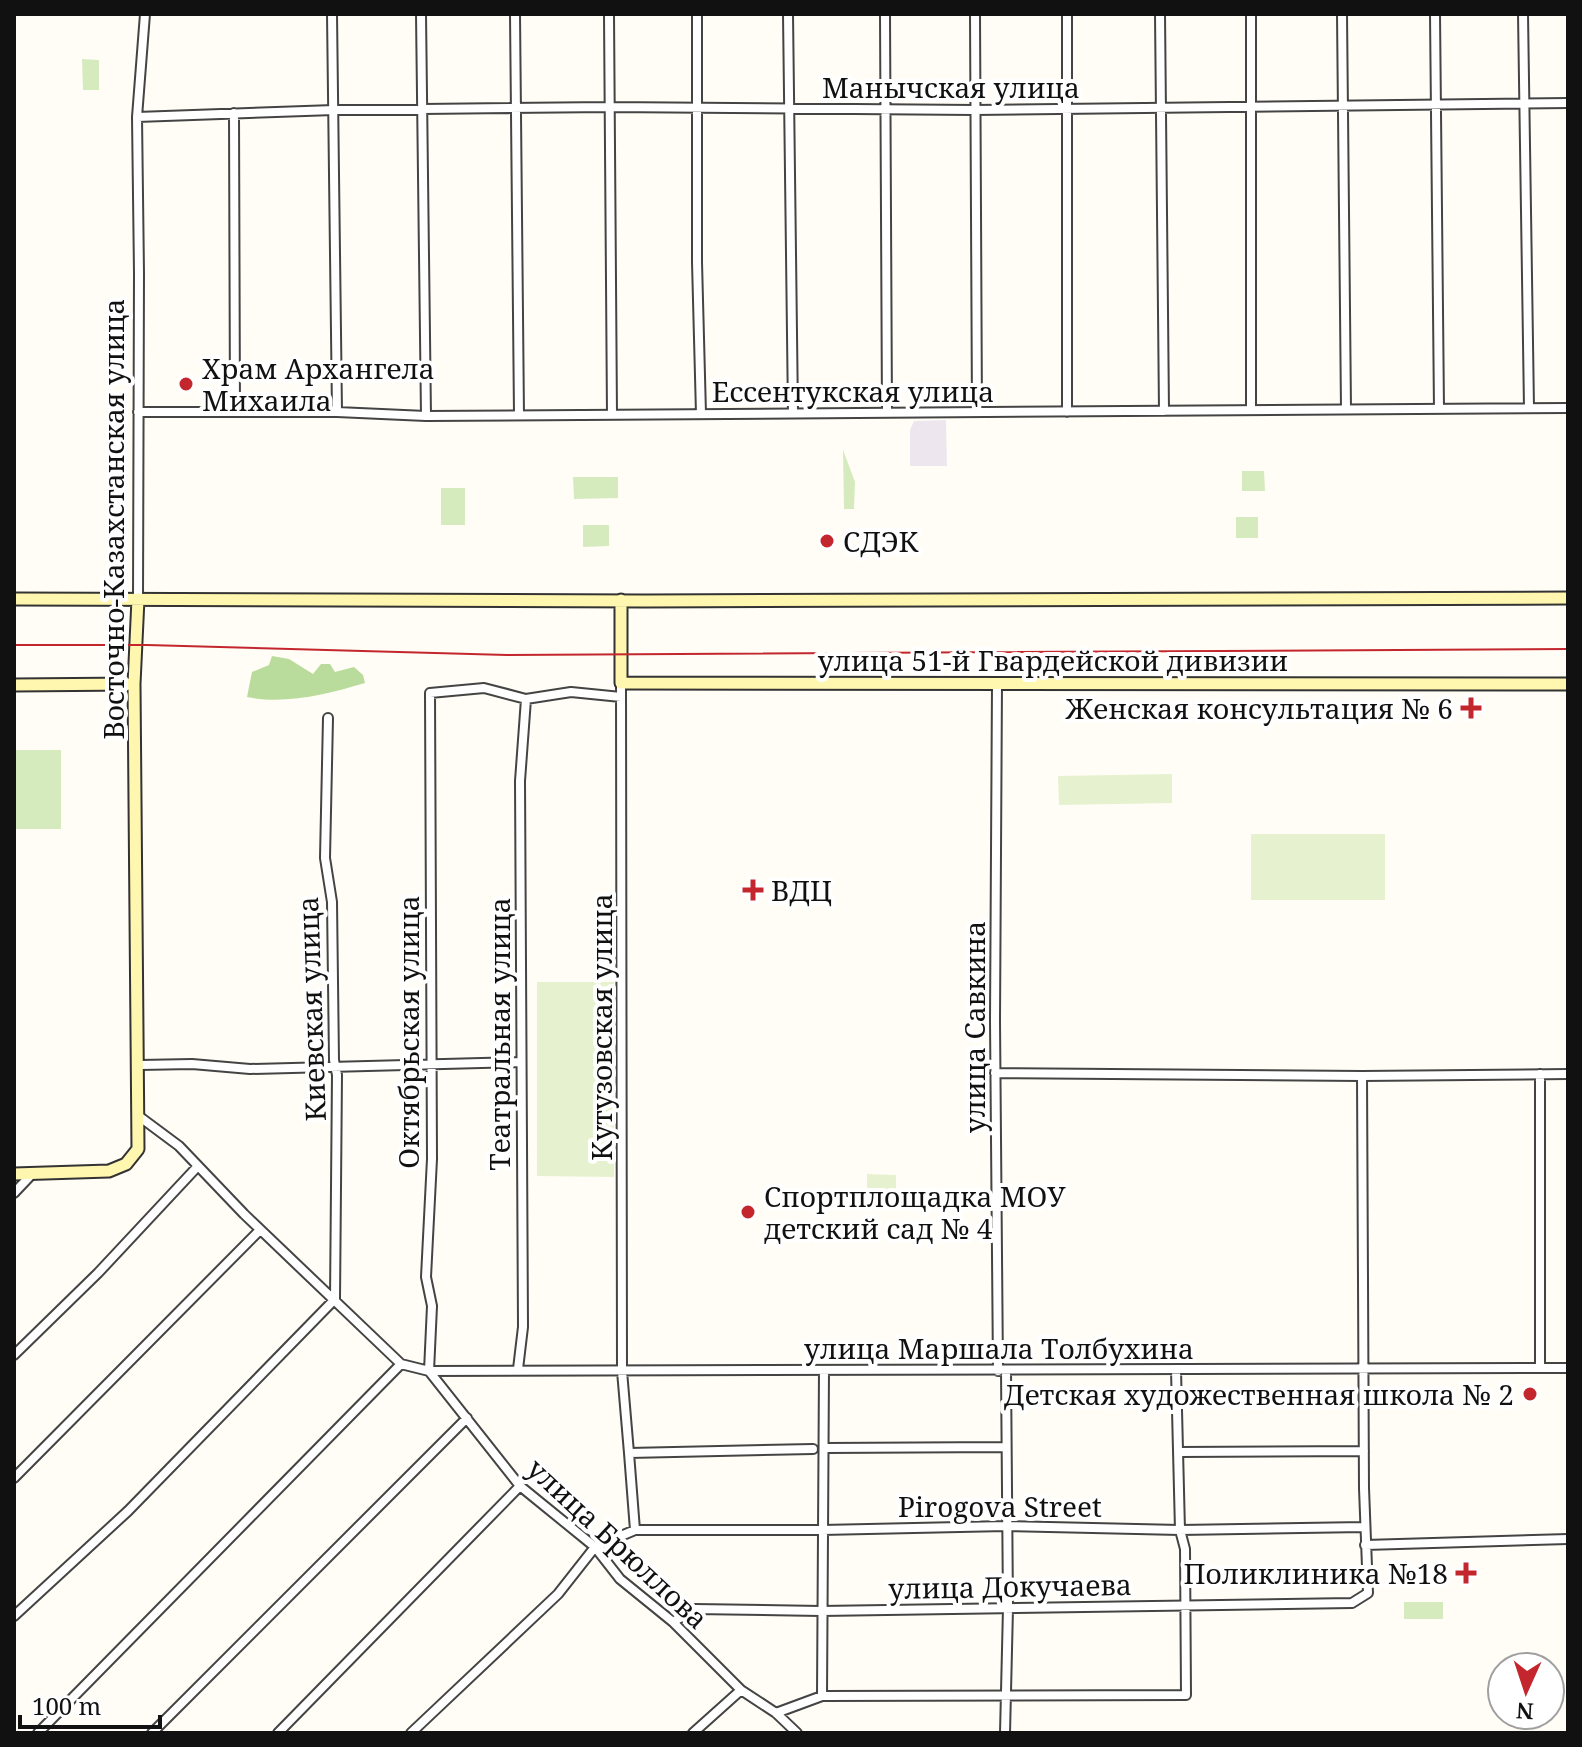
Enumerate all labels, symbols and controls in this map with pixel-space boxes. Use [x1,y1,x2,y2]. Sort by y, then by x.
street label: Манычская улица [822,68,1080,106]
street label: Восточно-Казахстанская улица [94,298,132,740]
place label: Храм Архангела Михаила [202,349,435,419]
street label: Ессентукская улица [712,372,994,410]
marker: Храм Архангела Михаила [177,375,195,393]
place label: СДЭК [843,522,918,560]
marker: СДЭК [818,532,836,550]
street label: улица 51-й Гвардейской дивизии [818,641,1288,679]
place label: Женская консультация № 6 [1065,689,1453,727]
marker: Женская консультация № 6 [1460,697,1482,719]
place label: ВДЦ [771,871,832,909]
marker: ВДЦ [742,879,764,901]
street label: Кутузовская улица [582,893,620,1161]
street label: Октябрьская улица [389,895,427,1169]
street label: Киевская улица [288,896,334,1122]
street label: Театральная улица [480,897,518,1171]
street label: улица Савкина [955,921,993,1133]
place label: Спортплощадка МОУ детский сад № 4 [764,1177,1066,1247]
marker: Спортплощадка МОУ детский сад № 4 [739,1203,757,1221]
street label: улица Маршала Толбухина [804,1329,1194,1367]
place label: Детская художественная школа № 2 [1004,1375,1514,1413]
marker: Детская художественная школа № 2 [1521,1385,1539,1403]
street label: улица Брюллова [519,1449,717,1637]
street label: Pirogova Street [898,1487,1102,1525]
place label: Поликлиника №18 [1184,1554,1448,1592]
marker: Поликлиника №18 [1455,1562,1477,1584]
street label: улица Докучаева [888,1565,1132,1607]
north arrow [1486,1651,1566,1731]
scale bar [20,1679,160,1729]
text: 100 m [32,1689,101,1722]
text: N [1515,1697,1534,1727]

